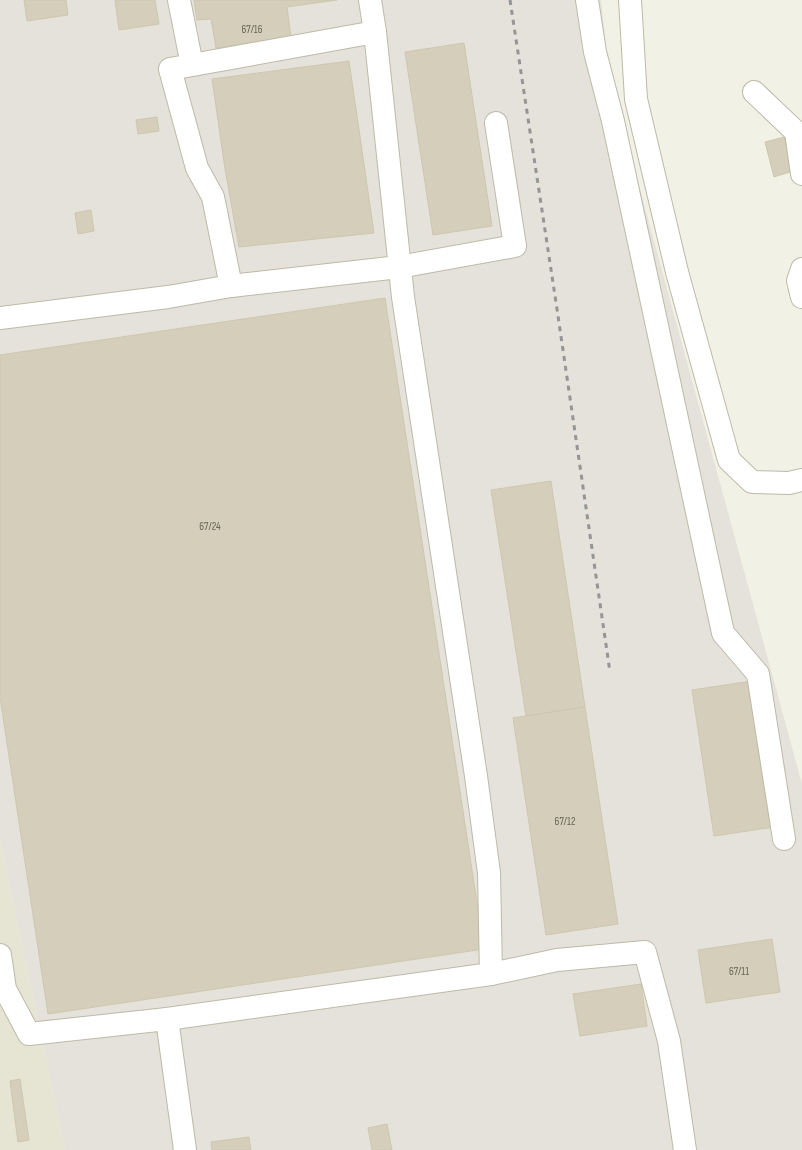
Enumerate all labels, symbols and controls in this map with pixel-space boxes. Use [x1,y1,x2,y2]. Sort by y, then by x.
house number: 67/16 [241,23,263,36]
house number: 67/24 [199,520,221,533]
house number: 67/12 [555,815,576,828]
house number: 67/11 [729,965,749,978]

